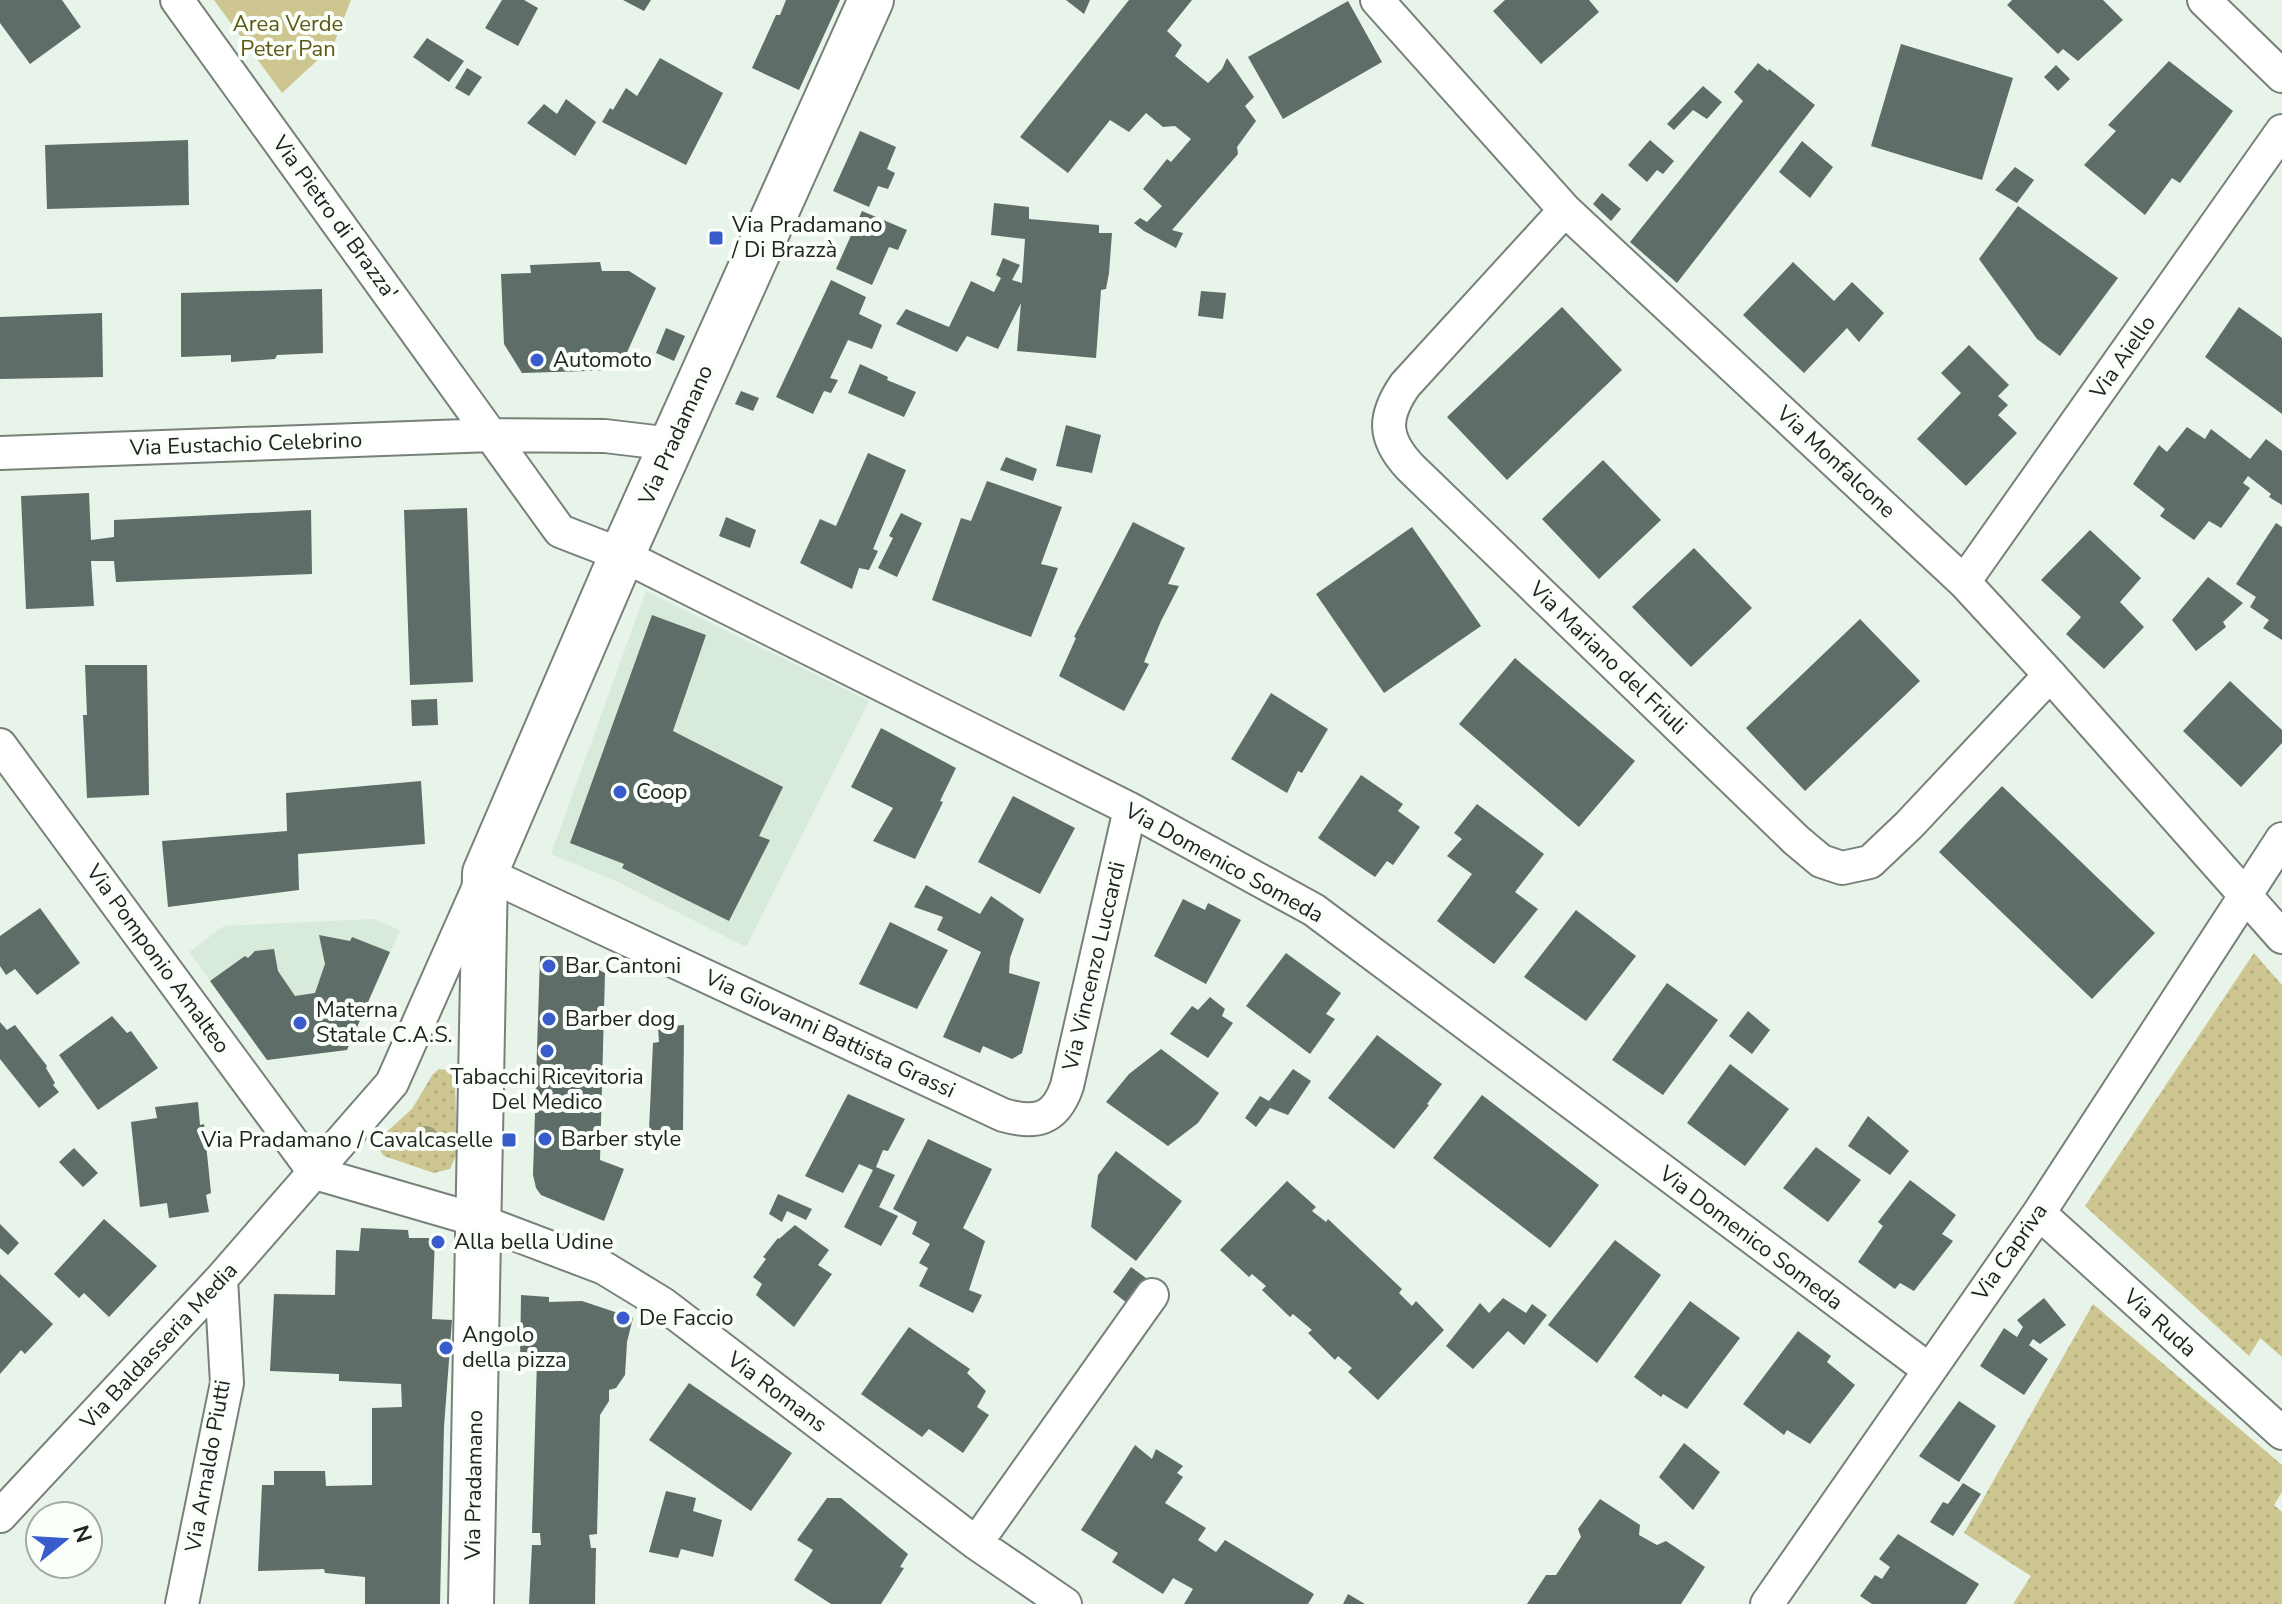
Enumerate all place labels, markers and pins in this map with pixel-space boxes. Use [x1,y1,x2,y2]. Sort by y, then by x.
place label: Via Pradamano / Di Brazzà [731,210,882,265]
marker: Via Pradamano / Di Brazzà [707,229,725,247]
place label: Automoto [553,345,652,375]
marker: Automoto [528,351,546,369]
place label: Coop [636,777,687,807]
marker: Coop [611,783,629,801]
place label: Bar Cantoni [565,951,681,981]
marker: Bar Cantoni [540,957,558,975]
place label: Materna Statale C.A.S. [316,995,453,1050]
place label: Barber dog [565,1004,675,1034]
marker: Barber dog [540,1010,558,1028]
marker: Materna Statale C.A.S. [291,1014,309,1032]
marker: Tabacchi Ricevitoria Del Medico [538,1042,556,1060]
place label: Tabacchi Ricevitoria Del Medico [450,1062,644,1117]
place label: Barber style [561,1124,681,1154]
place label: Via Pradamano / Cavalcaselle [200,1125,493,1155]
marker: Barber style [536,1130,554,1148]
marker: Via Pradamano / Cavalcaselle [500,1131,518,1149]
place label: Alla bella Udine [454,1227,613,1257]
marker: Alla bella Udine [429,1233,447,1251]
place label: De Faccio [639,1303,733,1333]
marker: De Faccio [614,1309,632,1327]
place label: Angolo della pizza [462,1320,567,1375]
marker: Angolo della pizza [437,1339,455,1357]

